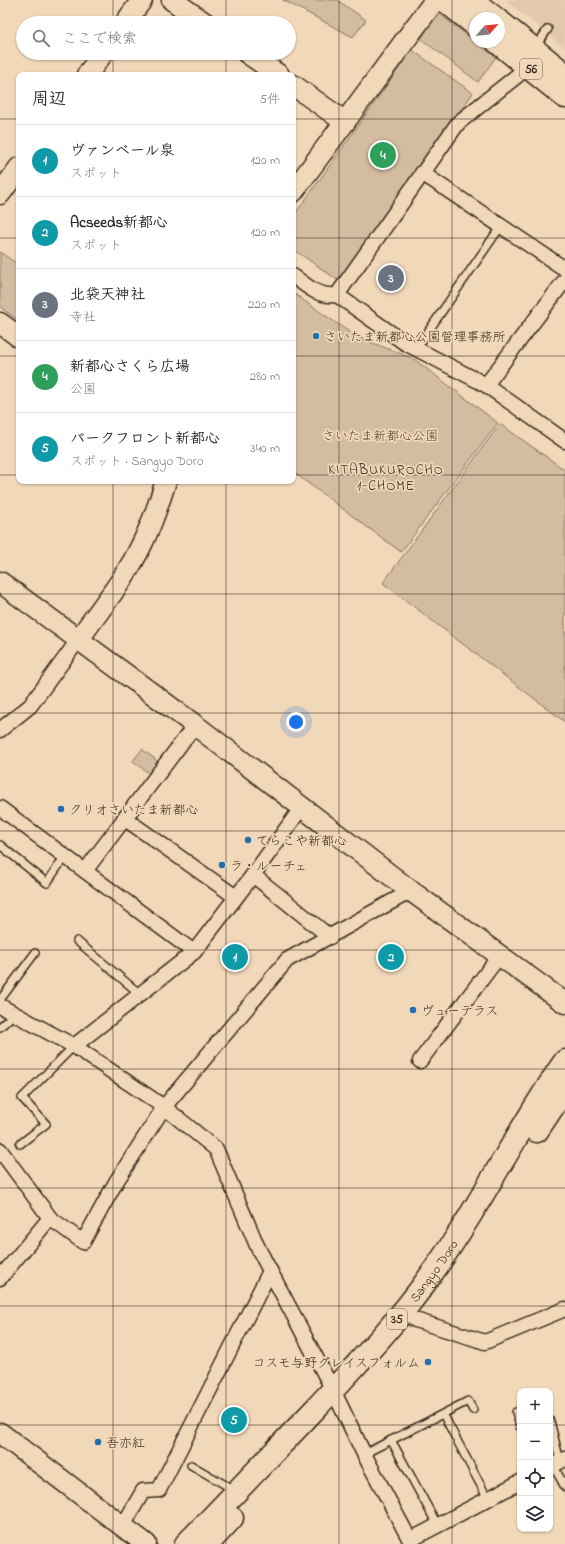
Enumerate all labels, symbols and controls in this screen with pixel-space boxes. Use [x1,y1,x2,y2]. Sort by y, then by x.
north arrow [469,12,505,48]
search box [16,16,296,60]
icon: search [30,27,52,49]
text: ここで検索 [62,28,137,50]
road number: 56 [520,59,542,79]
text: 周辺 [32,87,66,112]
text: 5件 [260,90,280,109]
text: ヴァンベール泉 [70,140,174,162]
pin: 4 [370,140,396,170]
text: 1 [43,151,47,170]
text: 120 m [250,151,280,170]
text: スポット [70,164,122,183]
text: Acseeds新都心 [70,212,168,234]
text: 2 [42,223,48,242]
text: 120 m [250,223,280,242]
text: スポット [70,236,122,255]
pin: 3 [378,263,404,293]
text: 北袋天神社 [70,284,145,306]
text: 3 [42,295,48,314]
text: 220 m [248,295,280,314]
text: 寺社 [70,308,96,327]
place label: さいたま新都心公園管理事務所 [324,328,505,347]
marker: さいたま新都心公園管理事務所 [311,331,321,341]
text: 新都心さくら広場 [70,356,190,378]
text: 4 [42,367,48,386]
text: 280 m [250,367,280,386]
text: 公園 [70,380,96,399]
park label: さいたま新都心公園 [322,427,438,446]
text: パークフロント新都心 [70,428,220,450]
text: 5 [41,439,49,458]
text: 340 m [250,439,280,458]
text: スポット · Sangyo Doro [70,452,204,471]
district label: KITABUKUROCHO 1-CHOME [328,460,444,497]
your location [286,712,306,732]
place label: クリオさいたま新都心 [69,801,198,820]
marker: クリオさいたま新都心 [56,804,66,814]
place label: てらこや新都心 [256,832,347,851]
marker: てらこや新都心 [243,835,253,845]
place label: ラ・ルーチェ [230,857,307,876]
marker: ラ・ルーチェ [217,860,227,870]
pin: 1 [222,942,248,972]
pin: 2 [378,942,404,972]
place label: ヴューテラス [421,1002,498,1021]
marker: ヴューテラス [408,1005,418,1015]
street label: Sangyo Doro [406,1236,463,1307]
road number: 35 [387,1309,407,1329]
place label: コスモ与野グレイスフォルム [253,1354,420,1373]
marker: コスモ与野グレイスフォルム [423,1357,433,1367]
map controls [517,1388,553,1532]
button: + [517,1388,553,1424]
pin: 5 [221,1405,247,1435]
button: − [517,1424,553,1460]
place label: 吾亦紅 [106,1434,145,1453]
marker: 吾亦紅 [93,1437,103,1447]
button: locate [517,1460,553,1496]
button: layers [517,1496,553,1532]

